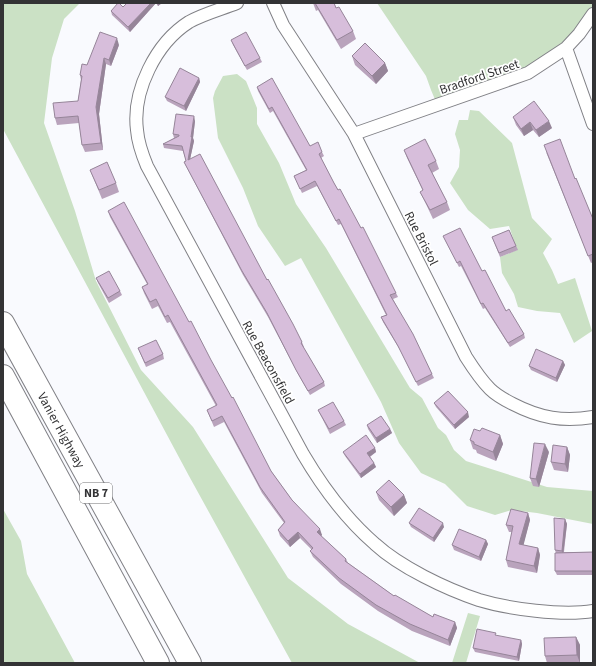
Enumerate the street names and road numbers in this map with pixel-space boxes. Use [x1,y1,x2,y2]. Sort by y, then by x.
street label: Bradford Street [437,55,522,99]
street label: Rue Bristol [400,208,442,269]
street label: Rue Beaconsfield [238,317,299,408]
street label: Vanier Highway [33,389,89,472]
road number: NB 7 [80,483,112,503]

